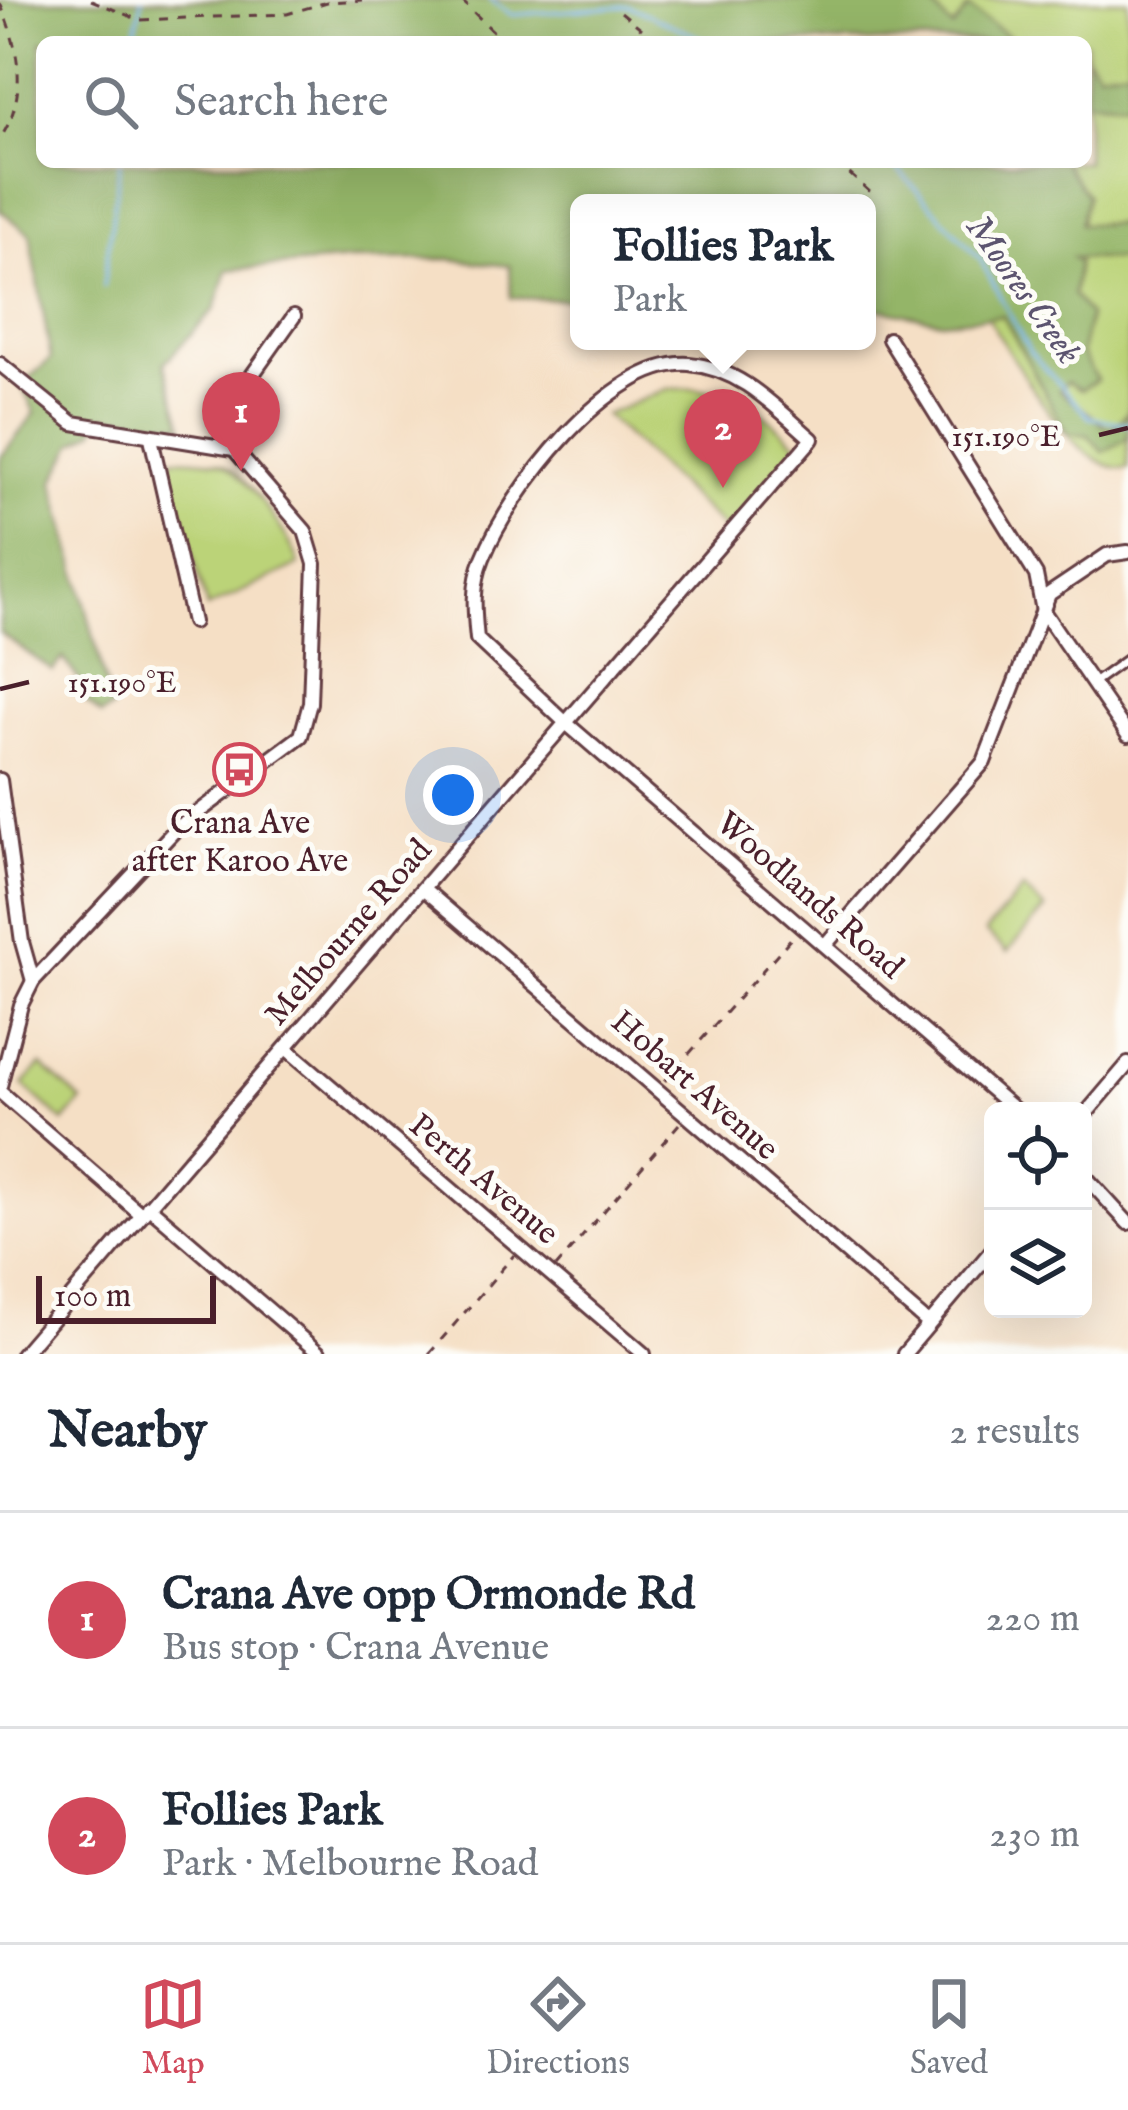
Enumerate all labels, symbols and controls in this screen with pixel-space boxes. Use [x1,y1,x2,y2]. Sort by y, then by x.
search box [36,36,1092,168]
icon: search [78,69,144,135]
text: Search here [174,74,388,131]
popup [570,194,876,350]
water label: Moores Creek [955,206,1091,374]
text: Follies Park [613,219,833,276]
text: Park [613,276,687,325]
pin: 1 [202,372,280,471]
pin: 2 [684,389,762,488]
text: 151.190°E [952,419,1060,457]
text: 151.190°E [68,665,176,703]
bus stop icon: Crana Ave after Karoo Ave [212,742,268,798]
your location [423,765,483,825]
place label: Crana Ave after Karoo Ave [132,803,348,883]
street label: Woodlands Road [707,803,912,989]
street label: Melbourne Road [256,831,442,1035]
street label: Hobart Avenue [601,1002,787,1170]
map controls [984,1102,1092,1318]
button: locate [984,1102,1092,1210]
street label: Perth Avenue [399,1105,567,1255]
button: layers [984,1210,1092,1318]
scale bar [36,1270,216,1323]
text: 100 m [54,1276,131,1318]
text: Nearby [48,1400,207,1465]
text: 2 results [949,1408,1080,1457]
text: Crana Ave opp Ormonde Rd [162,1567,695,1624]
text: 1 [80,1595,94,1644]
text: 220 m [986,1595,1080,1644]
text: Bus stop · Crana Avenue [162,1624,549,1673]
text: Follies Park [162,1783,383,1840]
text: 2 [78,1811,96,1860]
text: 230 m [989,1811,1080,1860]
text: Park · Melbourne Road [162,1840,538,1889]
tab: Map [140,1971,206,2085]
tab: Directions [486,1971,630,2085]
tab: Saved [910,1971,988,2085]

